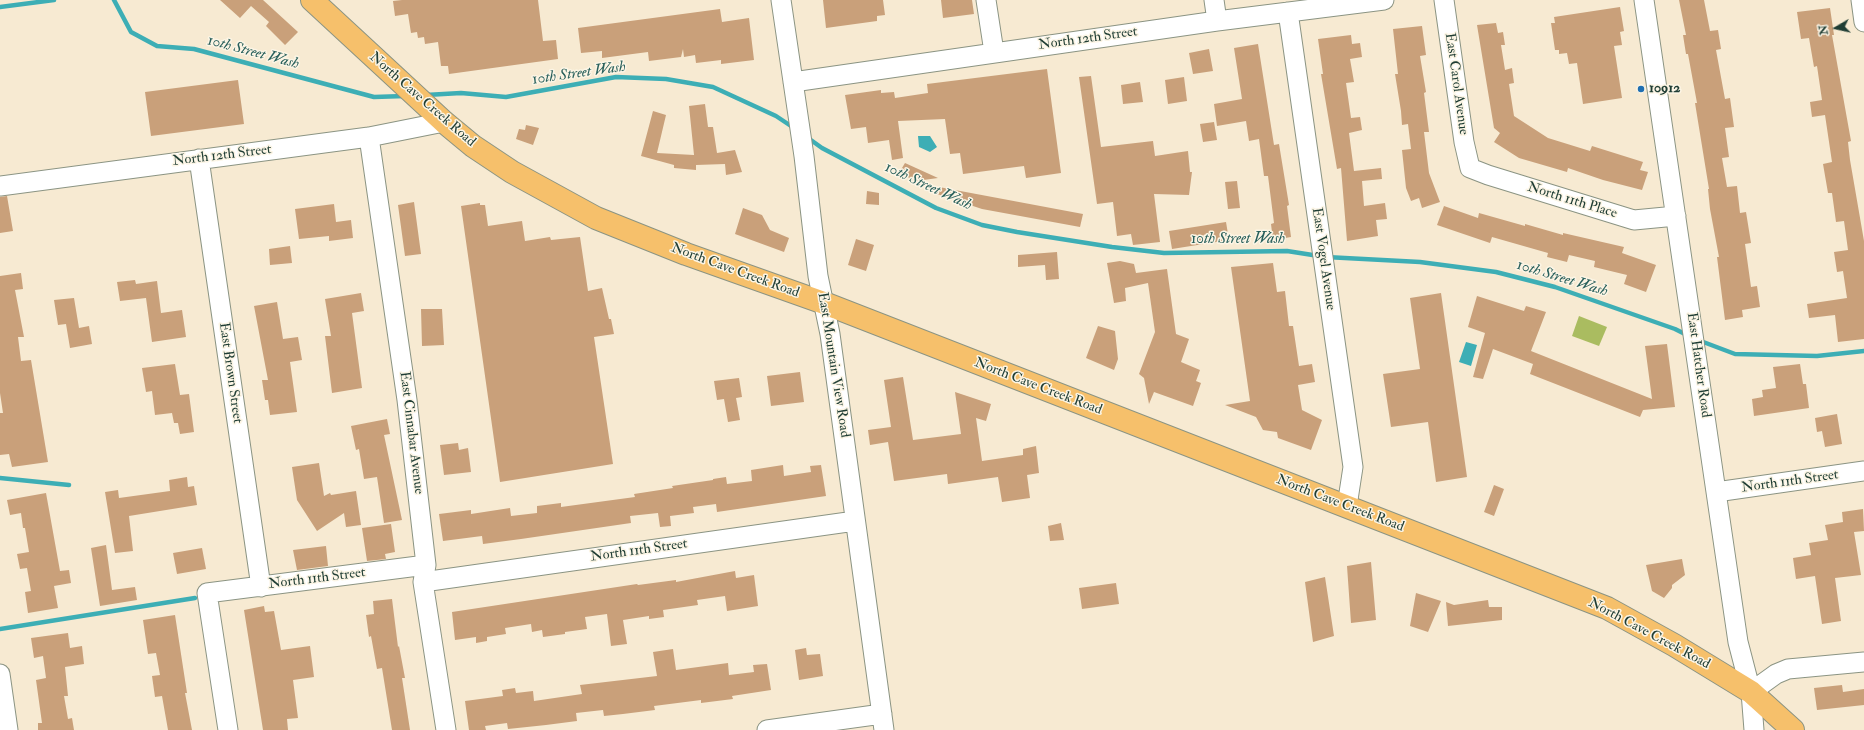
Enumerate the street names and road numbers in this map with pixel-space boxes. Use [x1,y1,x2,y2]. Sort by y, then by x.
street label: North 12th Street [1037,24,1139,54]
street label: East Carol Avenue [1441,32,1471,136]
street label: North Cave Creek Road [365,49,479,151]
street label: North 12th Street [172,142,272,170]
street label: North 11th Place [1525,179,1619,223]
street label: East Vogel Avenue [1307,207,1339,311]
street label: North Cave Creek Road [669,240,801,302]
street label: East Mountain View Road [813,291,853,439]
street label: East Hatcher Road [1682,311,1714,419]
street label: East Brown Street [215,322,245,424]
street label: North Cave Creek Road [972,355,1104,419]
street label: East Cinnabar Avenue [395,371,427,495]
street label: North 11th Street [1741,467,1839,497]
street label: North Cave Creek Road [1274,472,1406,536]
street label: North 11th Street [590,536,688,566]
street label: North 11th Street [268,565,366,593]
street label: North Cave Creek Road [1585,595,1713,673]

